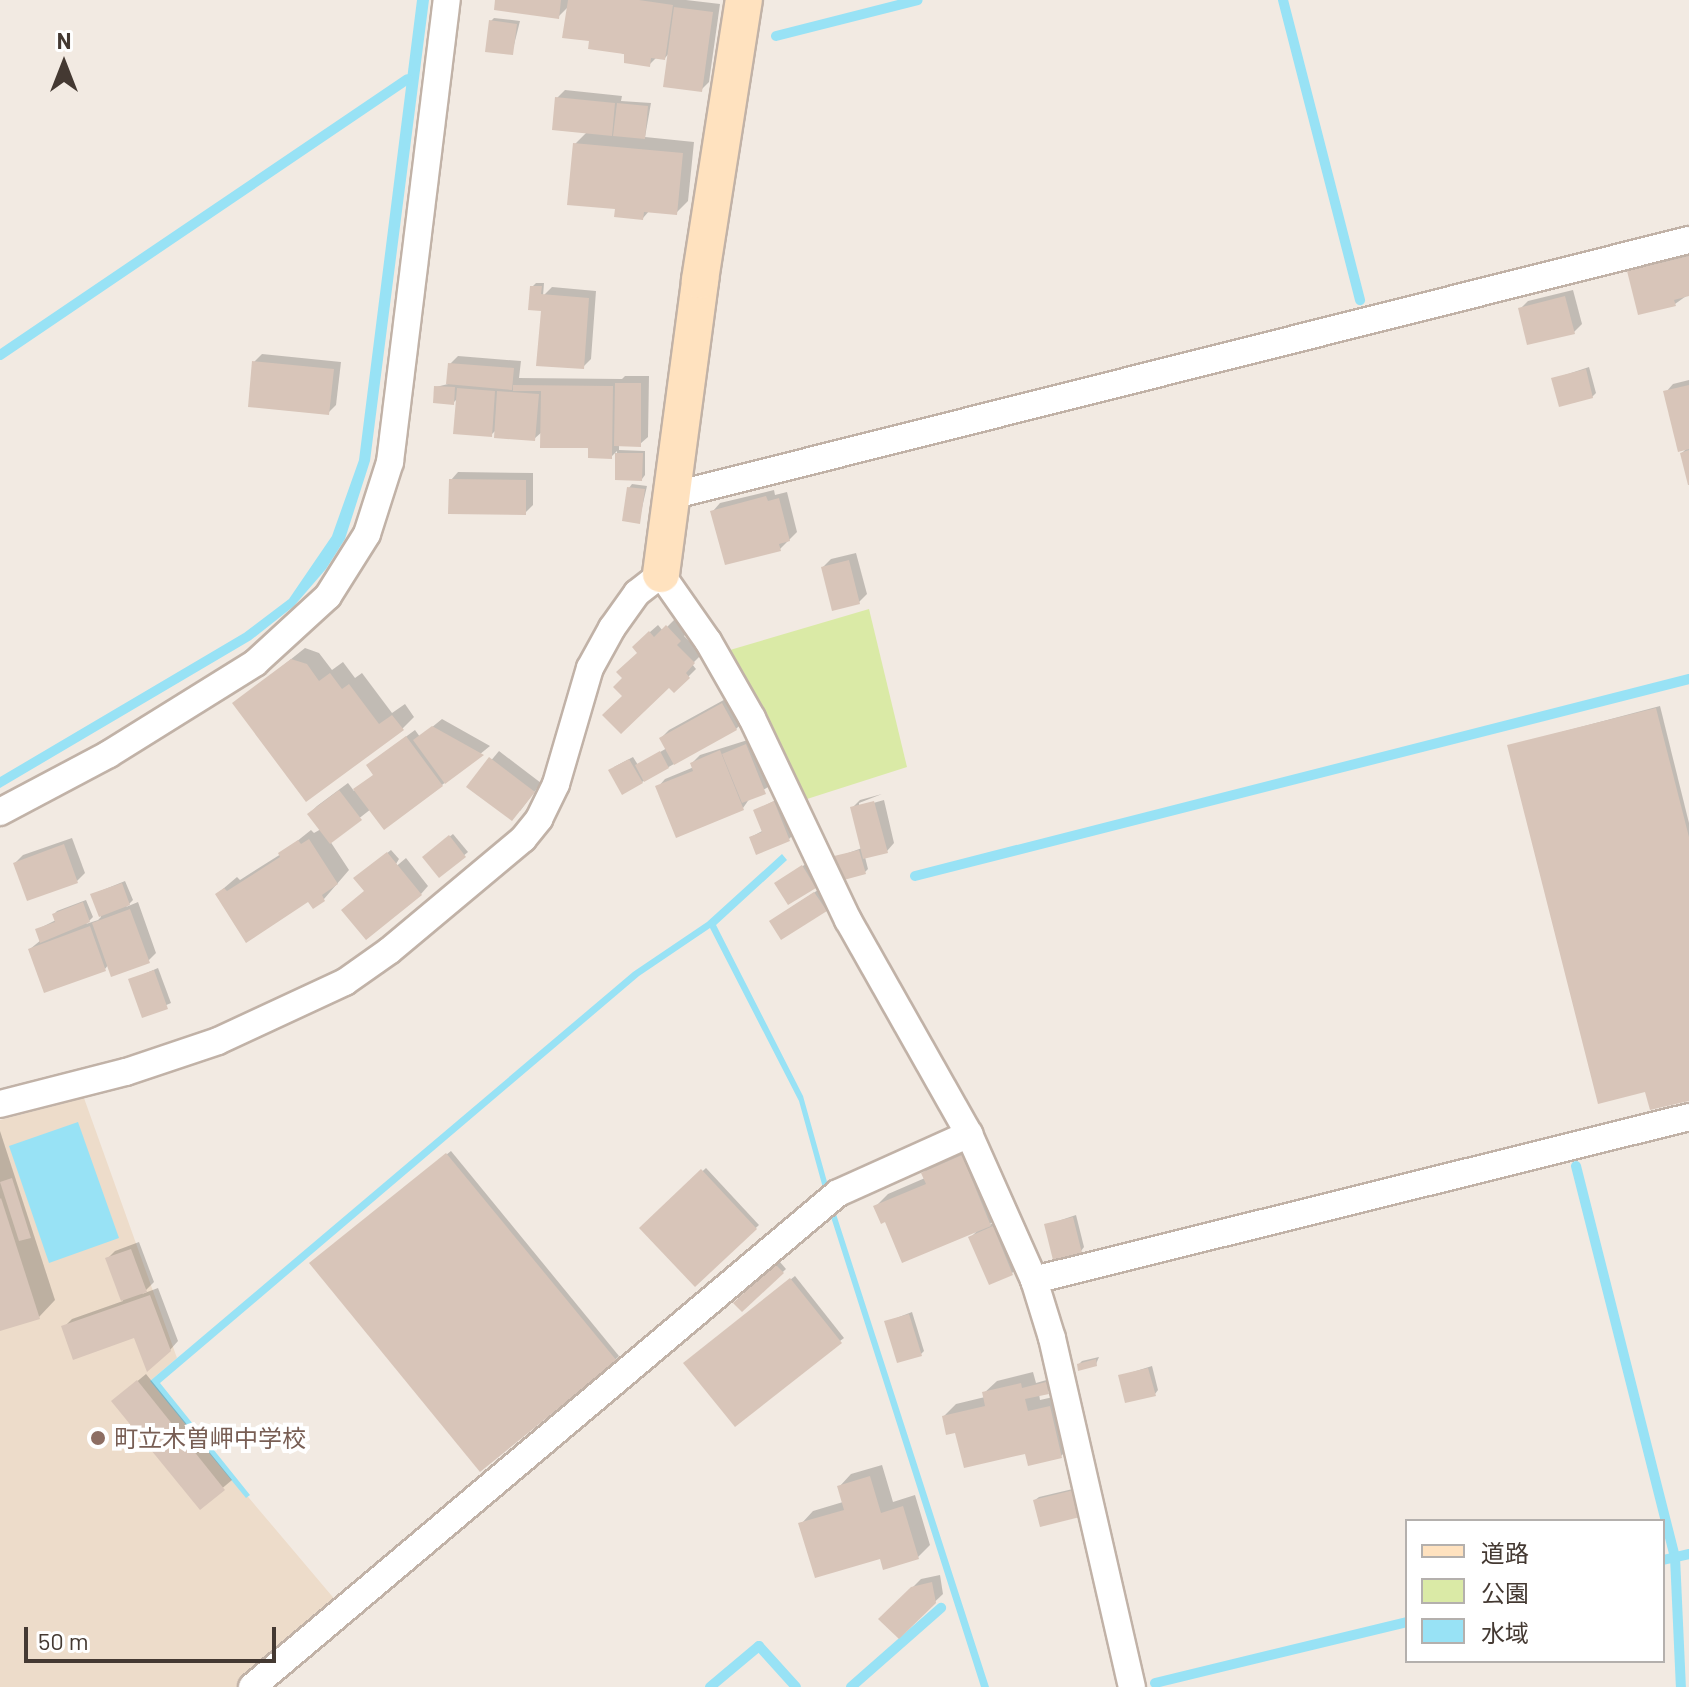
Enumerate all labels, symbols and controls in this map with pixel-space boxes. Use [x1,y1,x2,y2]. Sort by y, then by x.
north arrow [24,24,104,104]
text: N [57,27,71,53]
place label: 町立木曽岬中学校 [114,1424,306,1452]
marker: 町立木曽岬中学校 [89,1429,107,1447]
legend [1405,1519,1665,1663]
text: 道路 [1481,1538,1529,1567]
text: 公園 [1481,1578,1529,1607]
scale bar [28,1611,280,1661]
text: 水域 [1481,1618,1529,1647]
text: 50 m [38,1626,89,1655]

